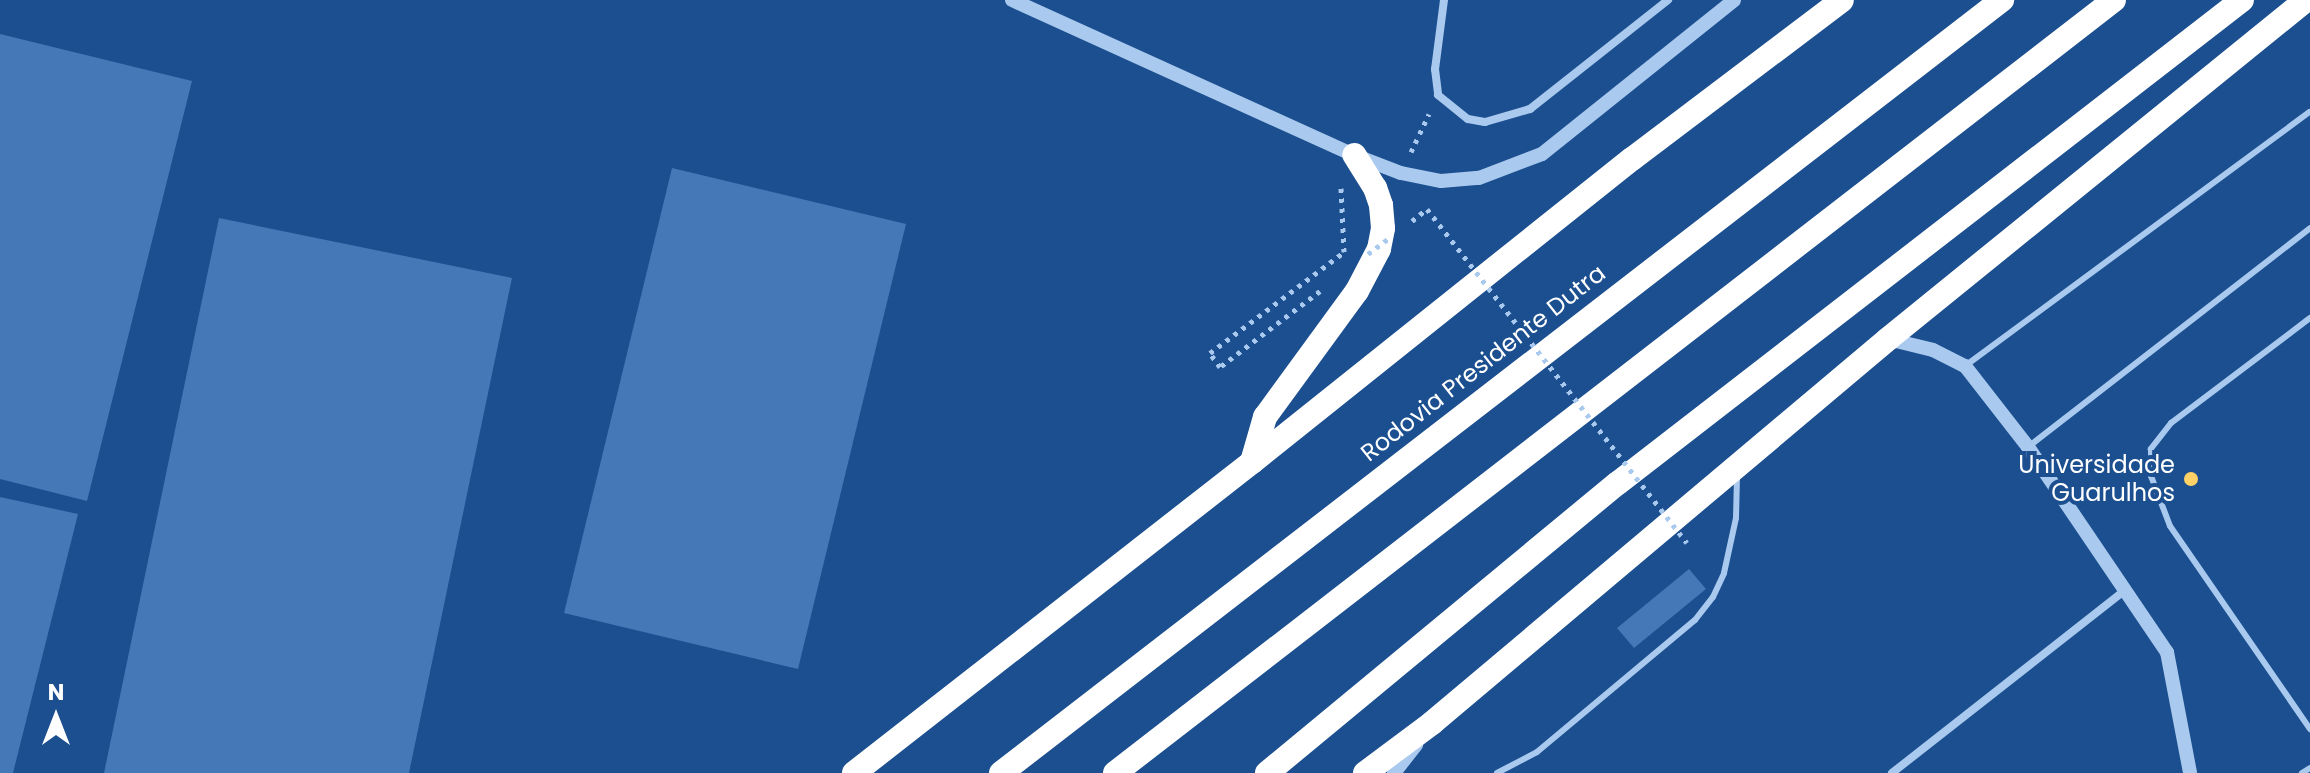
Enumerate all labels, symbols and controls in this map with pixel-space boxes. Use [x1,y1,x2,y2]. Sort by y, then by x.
street label: Rodovia Presidente Dutra [1355,259,1611,467]
place label: Universidade Guarulhos [2018,451,2175,507]
marker: Universidade Guarulhos [2182,470,2200,488]
north arrow [16,677,96,757]
text: N [48,677,64,708]

